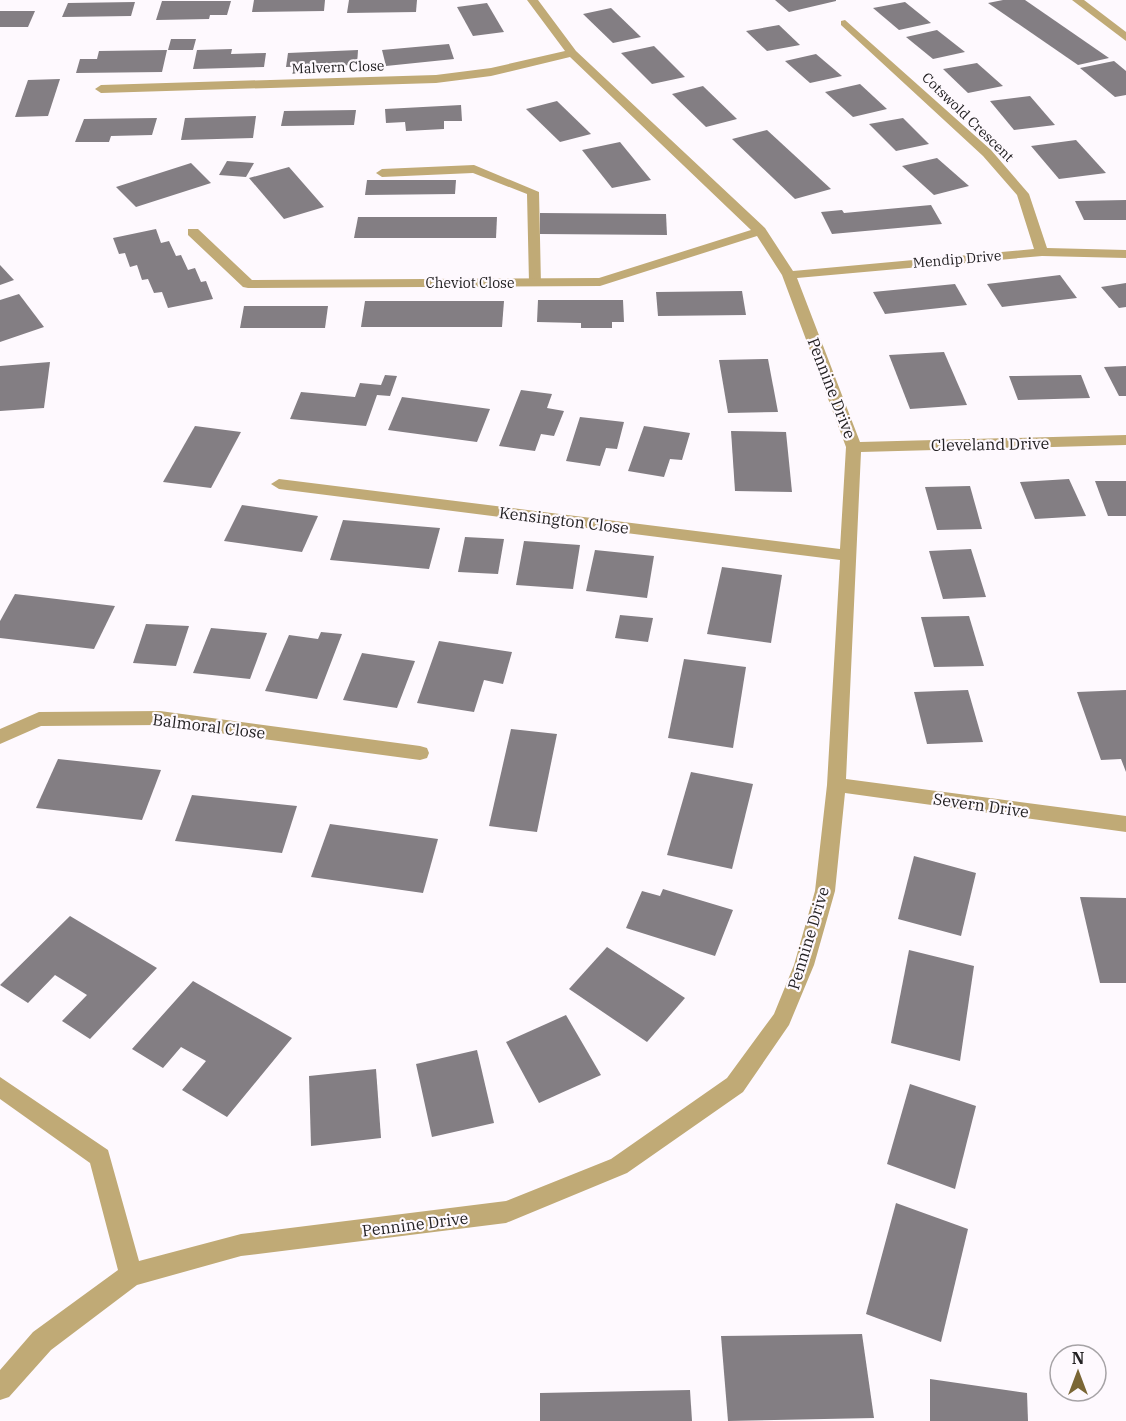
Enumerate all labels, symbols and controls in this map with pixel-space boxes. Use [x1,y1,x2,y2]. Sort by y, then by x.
street label: Malvern Close [291,56,385,78]
street label: Cotswold Crescent [918,68,1018,166]
street label: Mendip Drive [912,246,1002,272]
street label: Cheviot Close [426,274,514,292]
street label: Pennine Drive [804,335,860,441]
street label: Cleveland Drive [931,433,1049,455]
street label: Kensington Close [498,502,630,538]
street label: Balmoral Close [151,709,267,743]
street label: Severn Drive [932,788,1030,822]
street label: Pennine Drive [783,884,833,992]
street label: Pennine Drive [361,1208,469,1240]
north arrow [1048,1343,1108,1403]
text: N [1072,1348,1084,1368]

